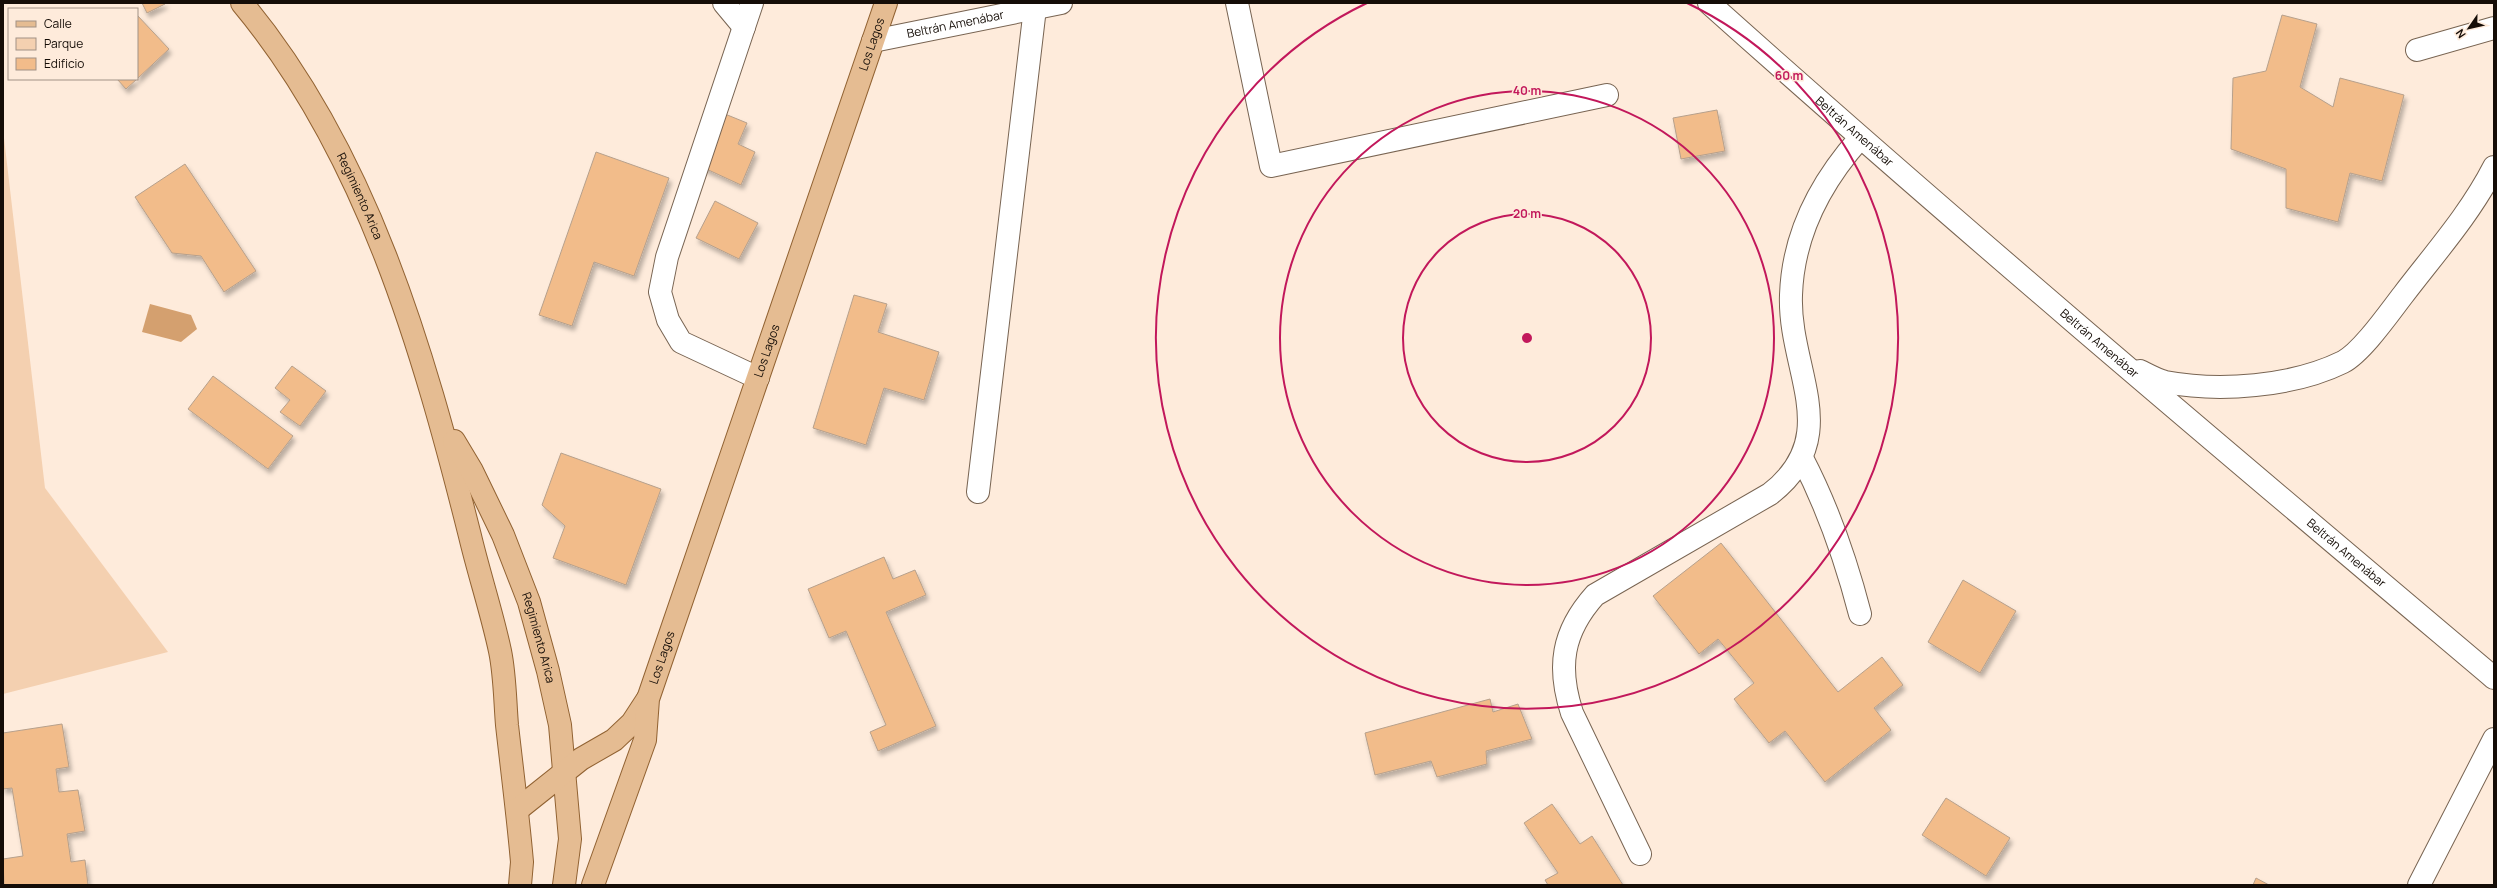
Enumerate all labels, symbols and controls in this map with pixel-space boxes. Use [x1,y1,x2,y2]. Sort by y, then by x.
street label: Beltrán Amenábar [905,6,1006,42]
legend [8,8,138,80]
north arrow [2449,8,2489,48]
text: Calle [44,15,72,32]
street label: Los Lagos [854,15,888,73]
text: N [2452,26,2469,41]
text: Parque [44,35,83,52]
text: Edificio [44,55,84,72]
text: 60 m [1775,67,1803,84]
text: 40 m [1513,82,1541,99]
street label: Beltrán Amenábar [1812,92,1898,171]
street label: Regimiento Arica [333,150,387,242]
text: 20 m [1513,205,1541,222]
street label: Beltrán Amenábar [2057,305,2143,382]
street label: Los Lagos [750,322,784,380]
centre of rings [1520,331,1534,345]
street label: Beltrán Amenábar [2303,514,2390,592]
street label: Regimiento Arica [518,590,559,685]
street label: Los Lagos [645,628,679,686]

